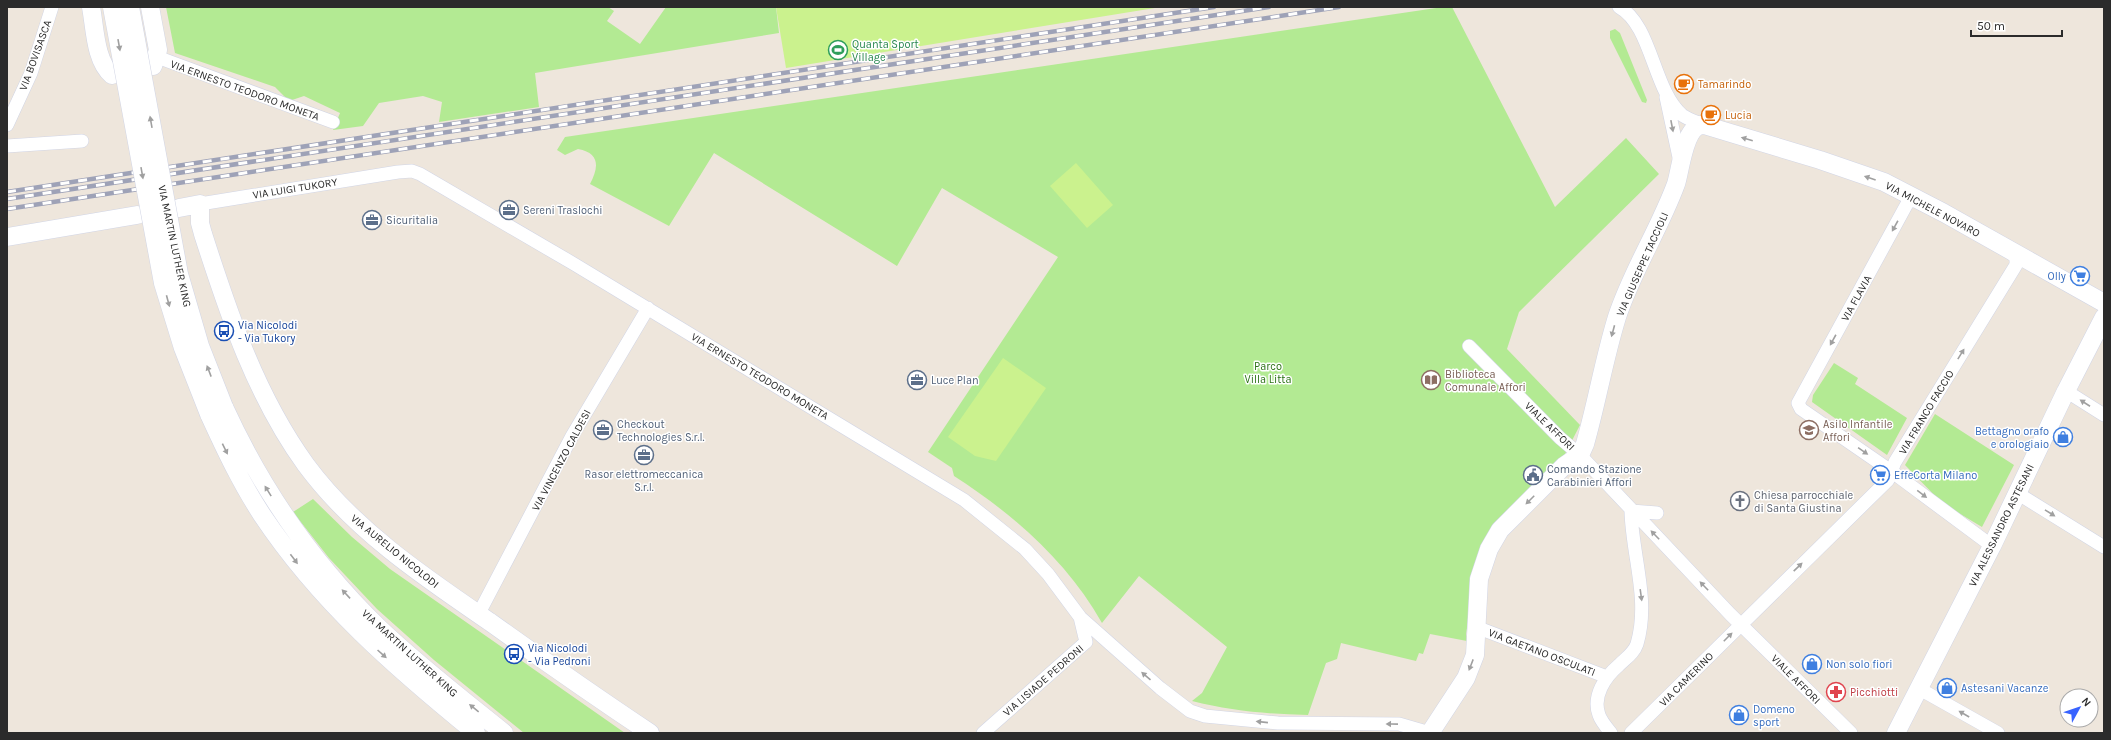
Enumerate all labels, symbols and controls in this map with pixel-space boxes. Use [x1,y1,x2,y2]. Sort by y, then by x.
scale bar [1971,12,2062,38]
street label: VIA BOVISASCA [17,18,54,92]
text: 50 m [1977,19,2005,33]
place label: Quanta Sport Village [852,38,919,64]
one-way arrow [116,39,122,52]
sports icon: Quanta Sport Village [827,39,849,61]
street label: VIA ERNESTO TEODORO MONETA [168,57,322,124]
cafe icon: Tamarindo [1673,73,1695,95]
place label: Tamarindo [1698,78,1751,91]
cafe icon: Lucia [1700,104,1722,126]
place label: Lucia [1725,109,1752,122]
one-way arrow [147,116,153,128]
one-way arrow [1669,120,1675,132]
one-way arrow [1740,136,1752,142]
one-way arrow [139,167,145,179]
one-way arrow [1864,174,1876,180]
street label: VIA LUIGI TUKORY [252,175,338,202]
street label: VIA MICHELE NOVARO [1883,179,1982,240]
street label: VIA MARTIN LUTHER KING [155,184,194,308]
office icon: Sereni Traslochi [498,199,520,221]
place label: Sereni Traslochi [523,204,603,217]
office icon: Sicuritalia [361,209,383,231]
street label: VIA GIUSEPPE TACCIOLI [1614,210,1671,318]
place label: Sicuritalia [386,214,438,227]
one-way arrow [1892,221,1899,232]
supermarket icon: Olly [2069,265,2091,287]
place label: Olly [2048,270,2066,283]
street label: VIA FLAVIA [1838,272,1875,324]
one-way arrow [165,295,171,307]
place label: Via Nicolodi - Via Tukory [238,319,298,345]
bus stop icon: Via Nicolodi - Via Tukory [213,320,235,342]
one-way arrow [1610,325,1616,337]
street label: VIA ERNESTO TEODORO MONETA [689,330,831,423]
one-way arrow [1829,335,1836,346]
one-way arrow [1957,349,1965,359]
park label: Parco Villa Litta [1244,360,1292,386]
one-way arrow [206,364,212,376]
place label: Biblioteca Comunale Affori [1445,368,1526,394]
street label: VIA FRANCO FACCIO [1896,368,1957,457]
office icon: Luce Plan [906,369,928,391]
library icon: Biblioteca Comunale Affori [1420,369,1442,391]
place label: Luce Plan [931,374,979,387]
street label: VIALE AFFORI [1522,399,1577,453]
one-way arrow [2079,399,2091,406]
street label: VIA VINCENZO CALDESI [529,407,594,513]
place label: Checkout Technologies S.r.l. [617,418,705,444]
place label: Asilo Infantile Affori [1823,418,1893,444]
office icon: Checkout Technologies S.r.l. [592,419,614,441]
school or university icon: Asilo Infantile Affori [1798,419,1820,441]
place label: Bettagno orafo e orologiaio [1975,425,2049,451]
shop icon: Bettagno orafo e orologiaio [2052,426,2074,448]
one-way arrow [222,443,228,455]
office icon: Rasor elettromeccanica S.r.l. [633,444,655,466]
one-way arrow [1857,447,1868,455]
street label: VIA ALESSANDRO ASTESANI [1966,462,2037,589]
place label: Comando Stazione Carabinieri Affori [1547,463,1642,489]
public building icon: Comando Stazione Carabinieri Affori [1522,464,1544,486]
supermarket icon: EffeCorta Milano [1869,464,1891,486]
place label: Rasor elettromeccanica S.r.l. [585,468,703,494]
place label: EffeCorta Milano [1894,469,1977,482]
one-way arrow [264,485,271,497]
place label: Chiesa parrocchiale di Santa Giustina [1754,489,1854,515]
church icon: Chiesa parrocchiale di Santa Giustina [1729,490,1751,512]
one-way arrow [1917,490,1928,499]
one-way arrow [1525,495,1535,505]
one-way arrow [2045,509,2055,517]
street label: VIA AURELIO NICOLODI [348,512,441,591]
one-way arrow [1651,531,1660,540]
one-way arrow [290,553,298,564]
one-way arrow [1793,562,1803,572]
one-way arrow [1699,581,1709,591]
one-way arrow [1638,588,1644,601]
one-way arrow [342,589,351,599]
street label: VIA MARTIN LUTHER KING [359,607,460,700]
street label: VIA GAETANO OSCULATI [1486,626,1597,679]
one-way arrow [1723,632,1733,642]
place label: Via Nicolodi - Via Pedroni [528,642,591,668]
street label: VIA LISIADE PEDRONI [1000,642,1086,719]
bus stop icon: Via Nicolodi - Via Pedroni [503,643,525,665]
one-way arrow [377,650,387,659]
street label: VIA CAMERINO [1657,650,1716,709]
street label: VIALE AFFORI [1768,652,1823,707]
shop icon: Non solo fiori [1801,653,1823,675]
place label: Non solo fiori [1826,658,1893,671]
one-way arrow [1468,660,1474,672]
one-way arrow [1141,672,1150,681]
shop icon: Astesani Vacanze [1936,677,1958,699]
pharmacy icon: Picchiotti [1825,681,1847,703]
place label: Astesani Vacanze [1961,682,2049,695]
place label: Picchiotti [1850,686,1898,699]
north arrow [2059,688,2099,728]
text: N [2079,695,2094,709]
place label: Domeno sport [1753,703,1795,729]
one-way arrow [469,704,480,713]
shop icon: Domeno sport [1728,704,1750,726]
one-way arrow [1958,710,1970,717]
one-way arrow [1256,718,1268,725]
one-way arrow [1385,721,1398,727]

